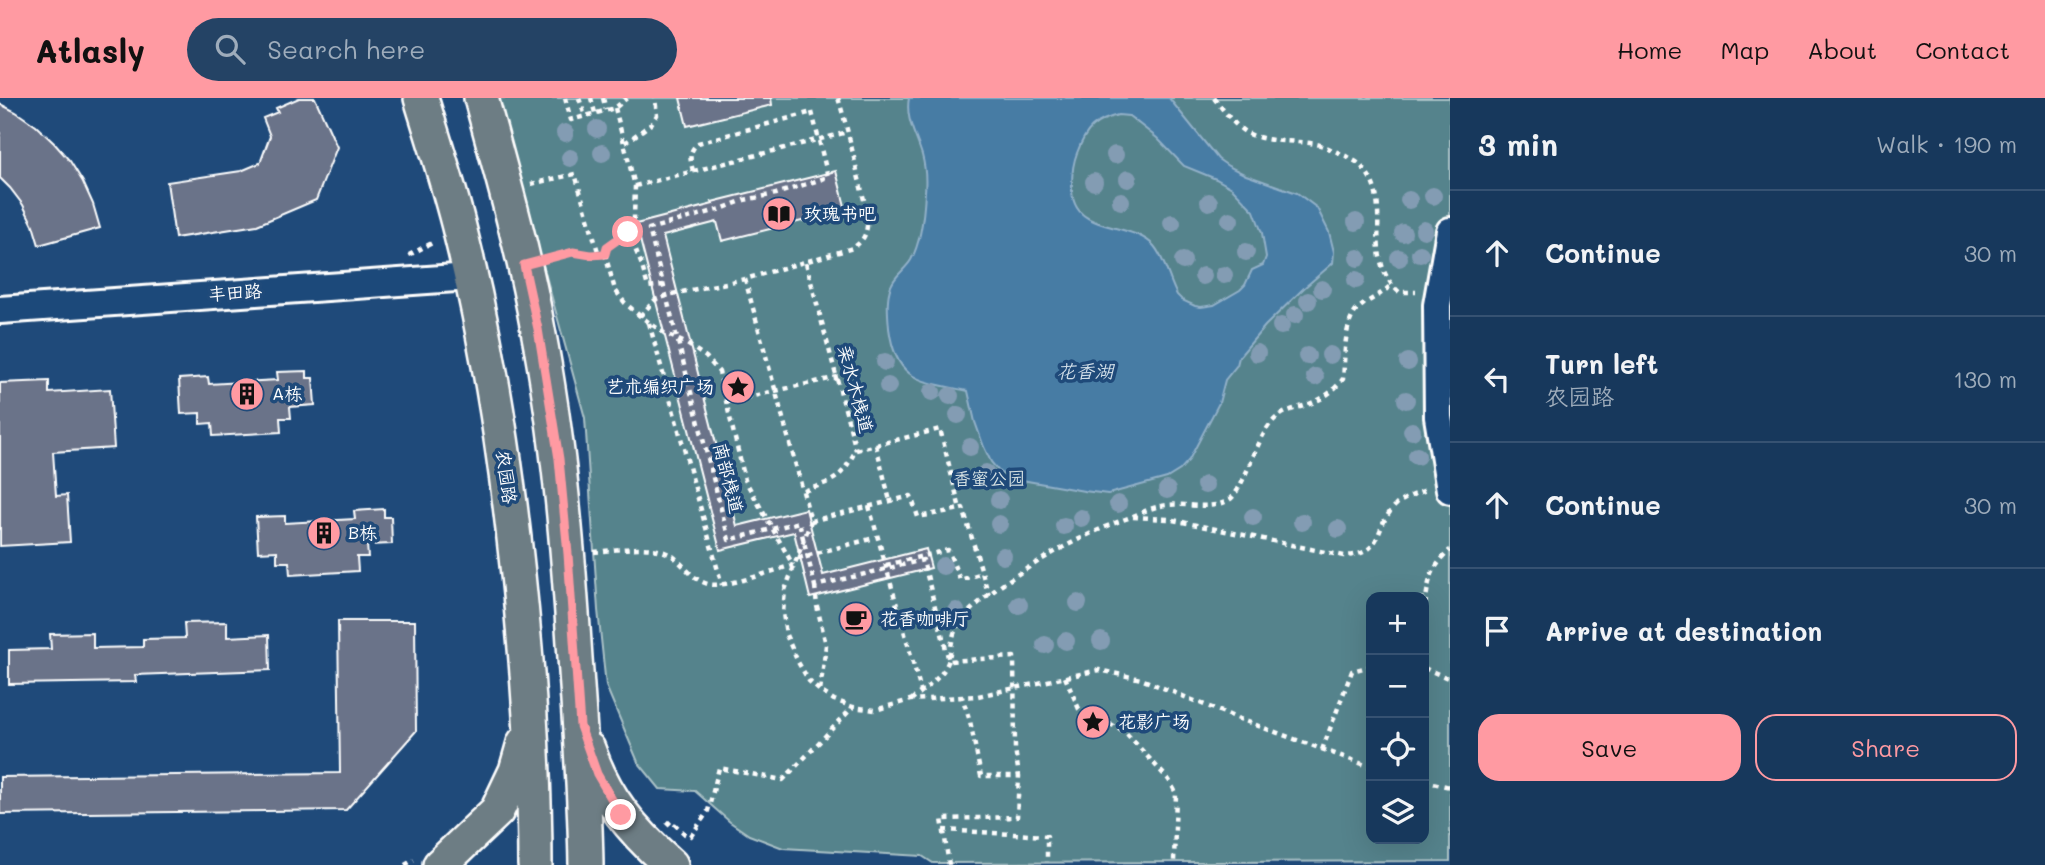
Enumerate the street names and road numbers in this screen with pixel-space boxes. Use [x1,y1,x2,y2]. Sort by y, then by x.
street label: 丰田路 [207,278,263,306]
street label: 亲水木栈道 [833,342,879,435]
street label: 南部栈道 [709,440,749,516]
street label: 农园路 [491,448,523,505]

